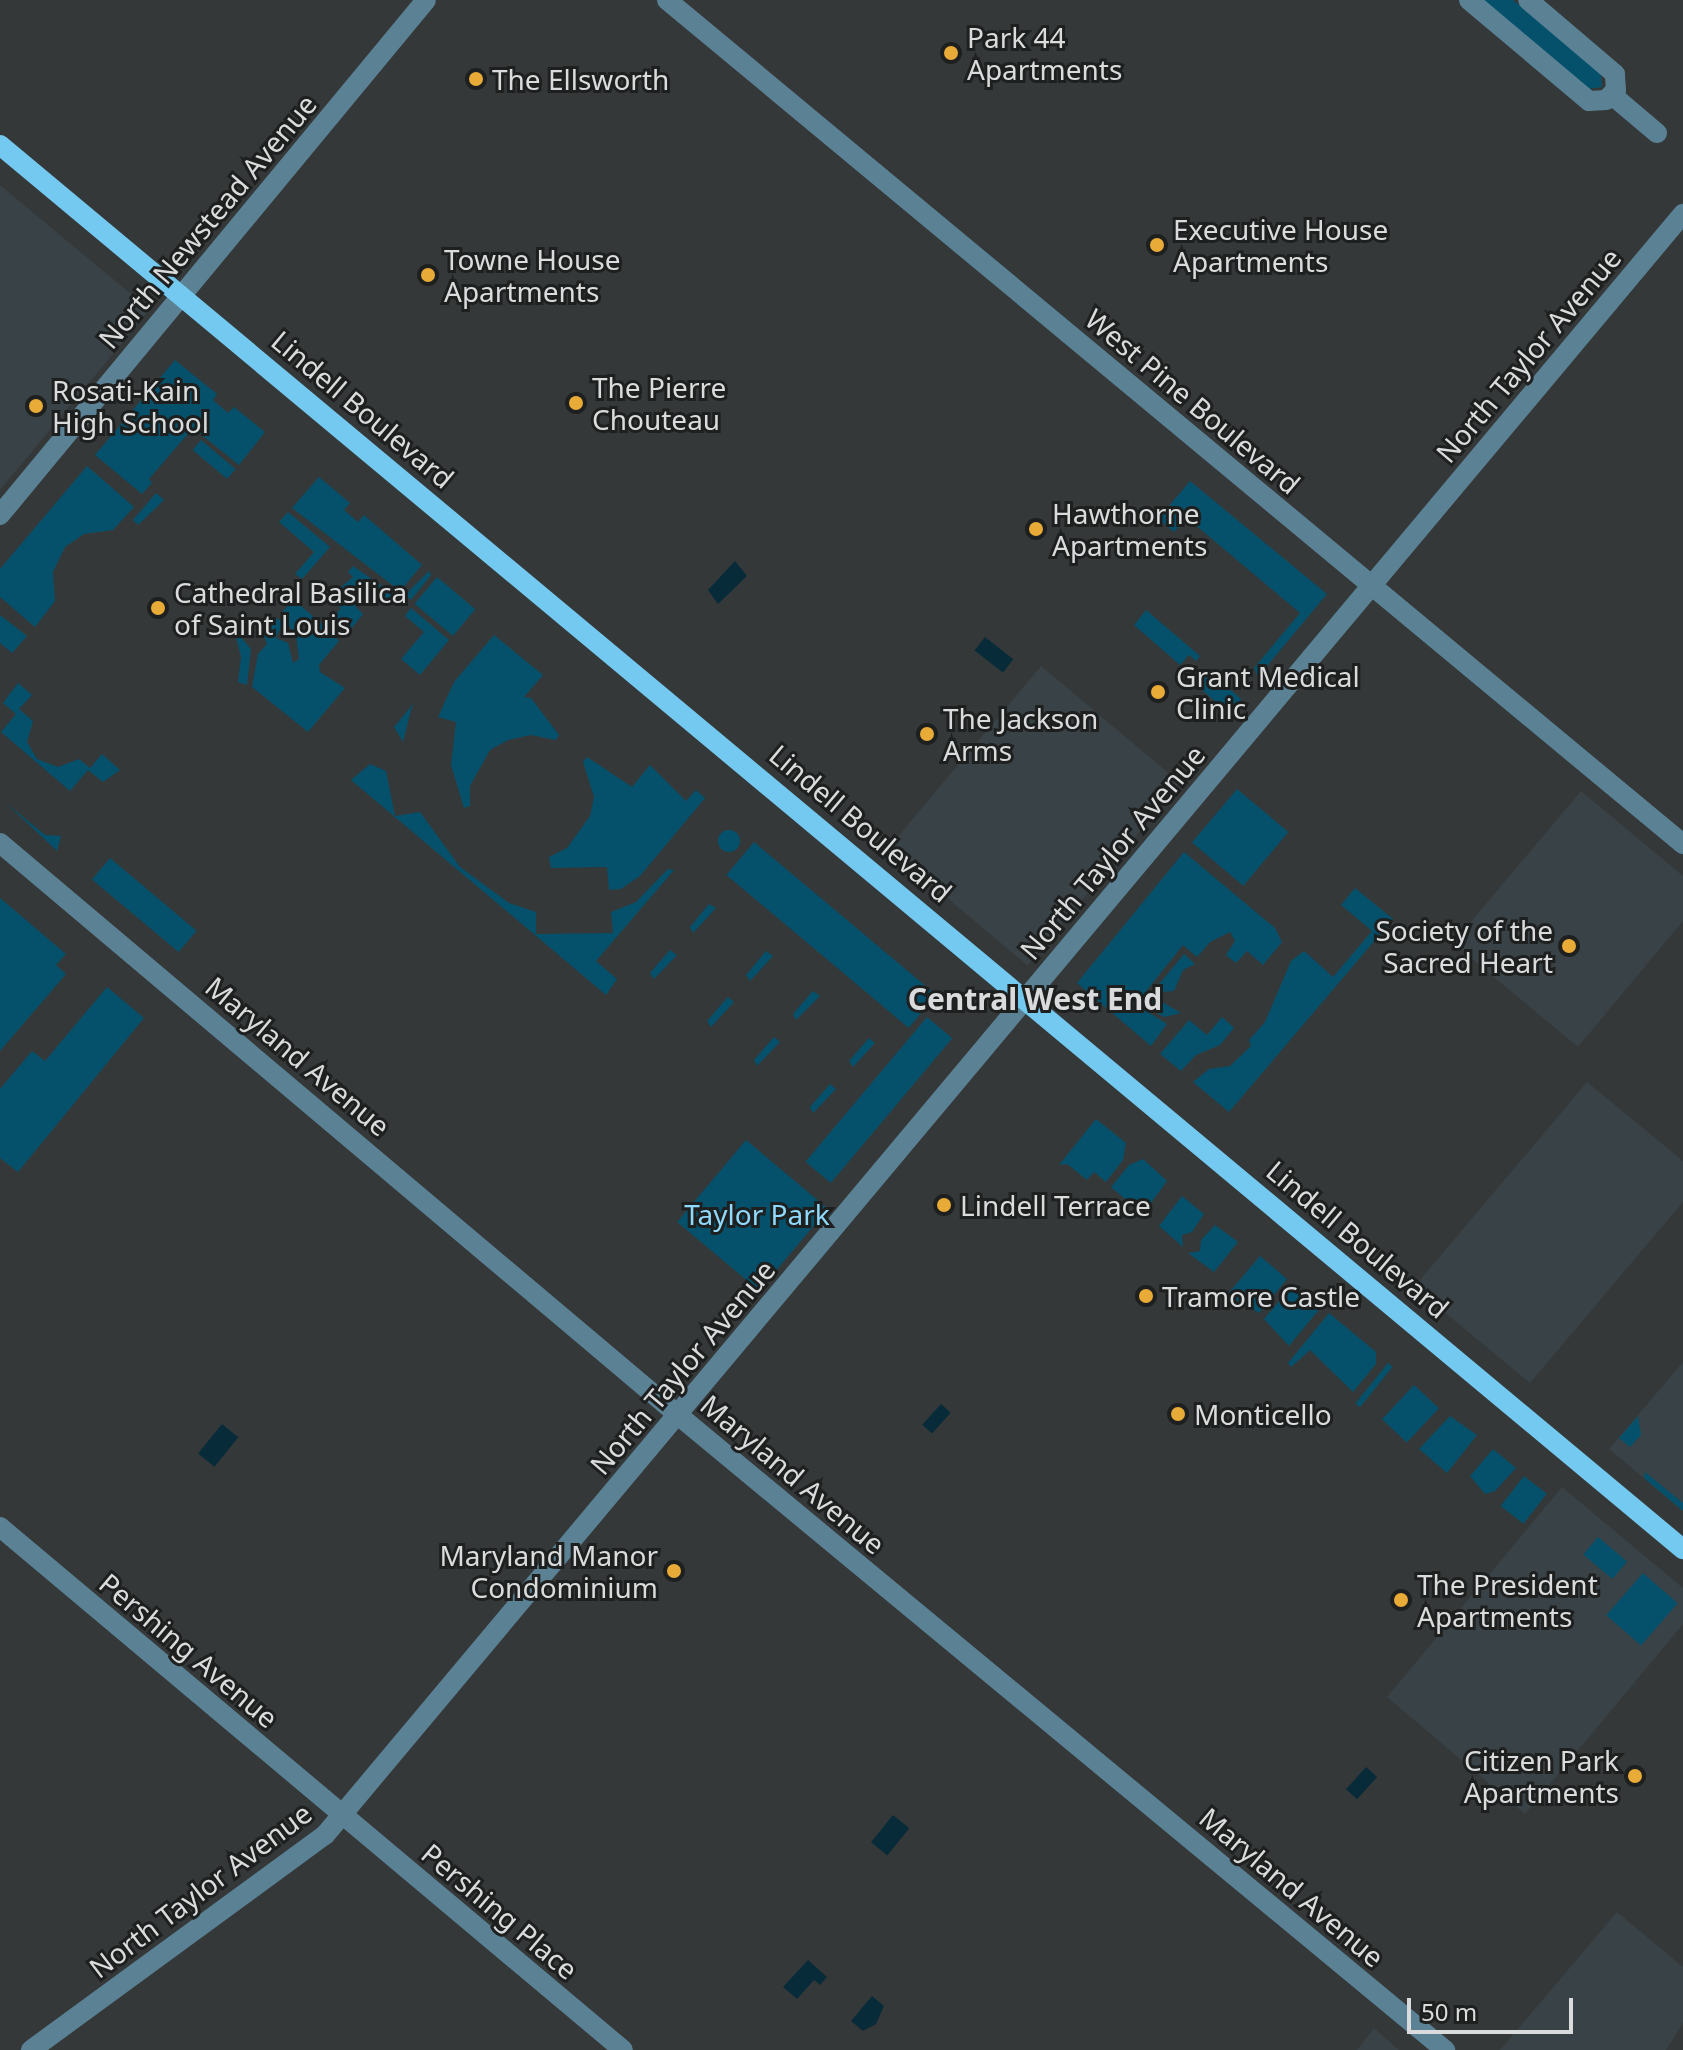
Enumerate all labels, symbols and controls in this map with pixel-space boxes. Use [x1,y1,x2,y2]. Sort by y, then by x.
place label: Park 44 Apartments [967,20,1122,86]
marker: Park 44 Apartments [942,44,960,62]
place label: The Ellsworth [492,62,669,96]
marker: The Ellsworth [467,70,485,88]
street label: North Newstead Avenue [91,87,323,355]
place label: Executive House Apartments [1173,212,1388,278]
marker: Executive House Apartments [1148,236,1166,254]
street label: North Taylor Avenue [1429,241,1627,469]
place label: Towne House Apartments [444,242,621,308]
marker: Towne House Apartments [419,266,437,284]
street label: West Pine Boulevard [1079,301,1307,501]
street label: Lindell Boulevard [265,323,461,495]
place label: The Pierre Chouteau [592,370,726,436]
place label: Rosati-Kain High School [52,373,209,439]
marker: The Pierre Chouteau [567,394,585,412]
marker: Rosati-Kain High School [27,397,45,415]
place label: Hawthorne Apartments [1052,496,1207,562]
marker: Hawthorne Apartments [1027,520,1045,538]
place label: Cathedral Basilica of Saint Louis [174,575,407,641]
marker: Cathedral Basilica of Saint Louis [149,599,167,617]
place label: Grant Medical Clinic [1176,659,1360,725]
marker: Grant Medical Clinic [1147,681,1169,703]
place label: The Jackson Arms [943,701,1098,767]
marker: The Jackson Arms [918,725,936,743]
street label: Lindell Boulevard [763,737,959,909]
street label: North Taylor Avenue [1013,738,1211,966]
place label: Society of the Sacred Heart [1376,913,1553,979]
marker: Society of the Sacred Heart [1560,937,1578,955]
street label: Maryland Avenue [199,969,397,1143]
district label: Central West End [908,981,1162,1017]
street label: Lindell Boulevard [1260,1153,1456,1325]
place label: Lindell Terrace [960,1188,1151,1222]
marker: Lindell Terrace [935,1196,953,1214]
park label: Taylor Park [684,1197,830,1231]
street label: North Taylor Avenue [583,1253,781,1481]
place label: Tramore Castle [1162,1279,1360,1313]
marker: Tramore Castle [1137,1287,1155,1305]
street label: Maryland Avenue [694,1387,892,1561]
place label: Monticello [1194,1397,1332,1431]
marker: Monticello [1169,1405,1187,1423]
place label: Maryland Manor Condominium [439,1538,658,1604]
marker: Maryland Manor Condominium [665,1562,683,1580]
street label: Pershing Avenue [93,1566,285,1734]
place label: The President Apartments [1417,1567,1598,1633]
marker: The President Apartments [1392,1591,1410,1609]
place label: Citizen Park Apartments [1464,1743,1619,1809]
marker: Citizen Park Apartments [1626,1767,1644,1785]
street label: North Taylor Avenue [82,1796,318,1984]
street label: Maryland Avenue [1193,1800,1391,1974]
street label: Pershing Place [415,1836,585,1986]
scale bar [1411,1982,1577,2032]
text: 50 m [1421,1995,1477,2028]

